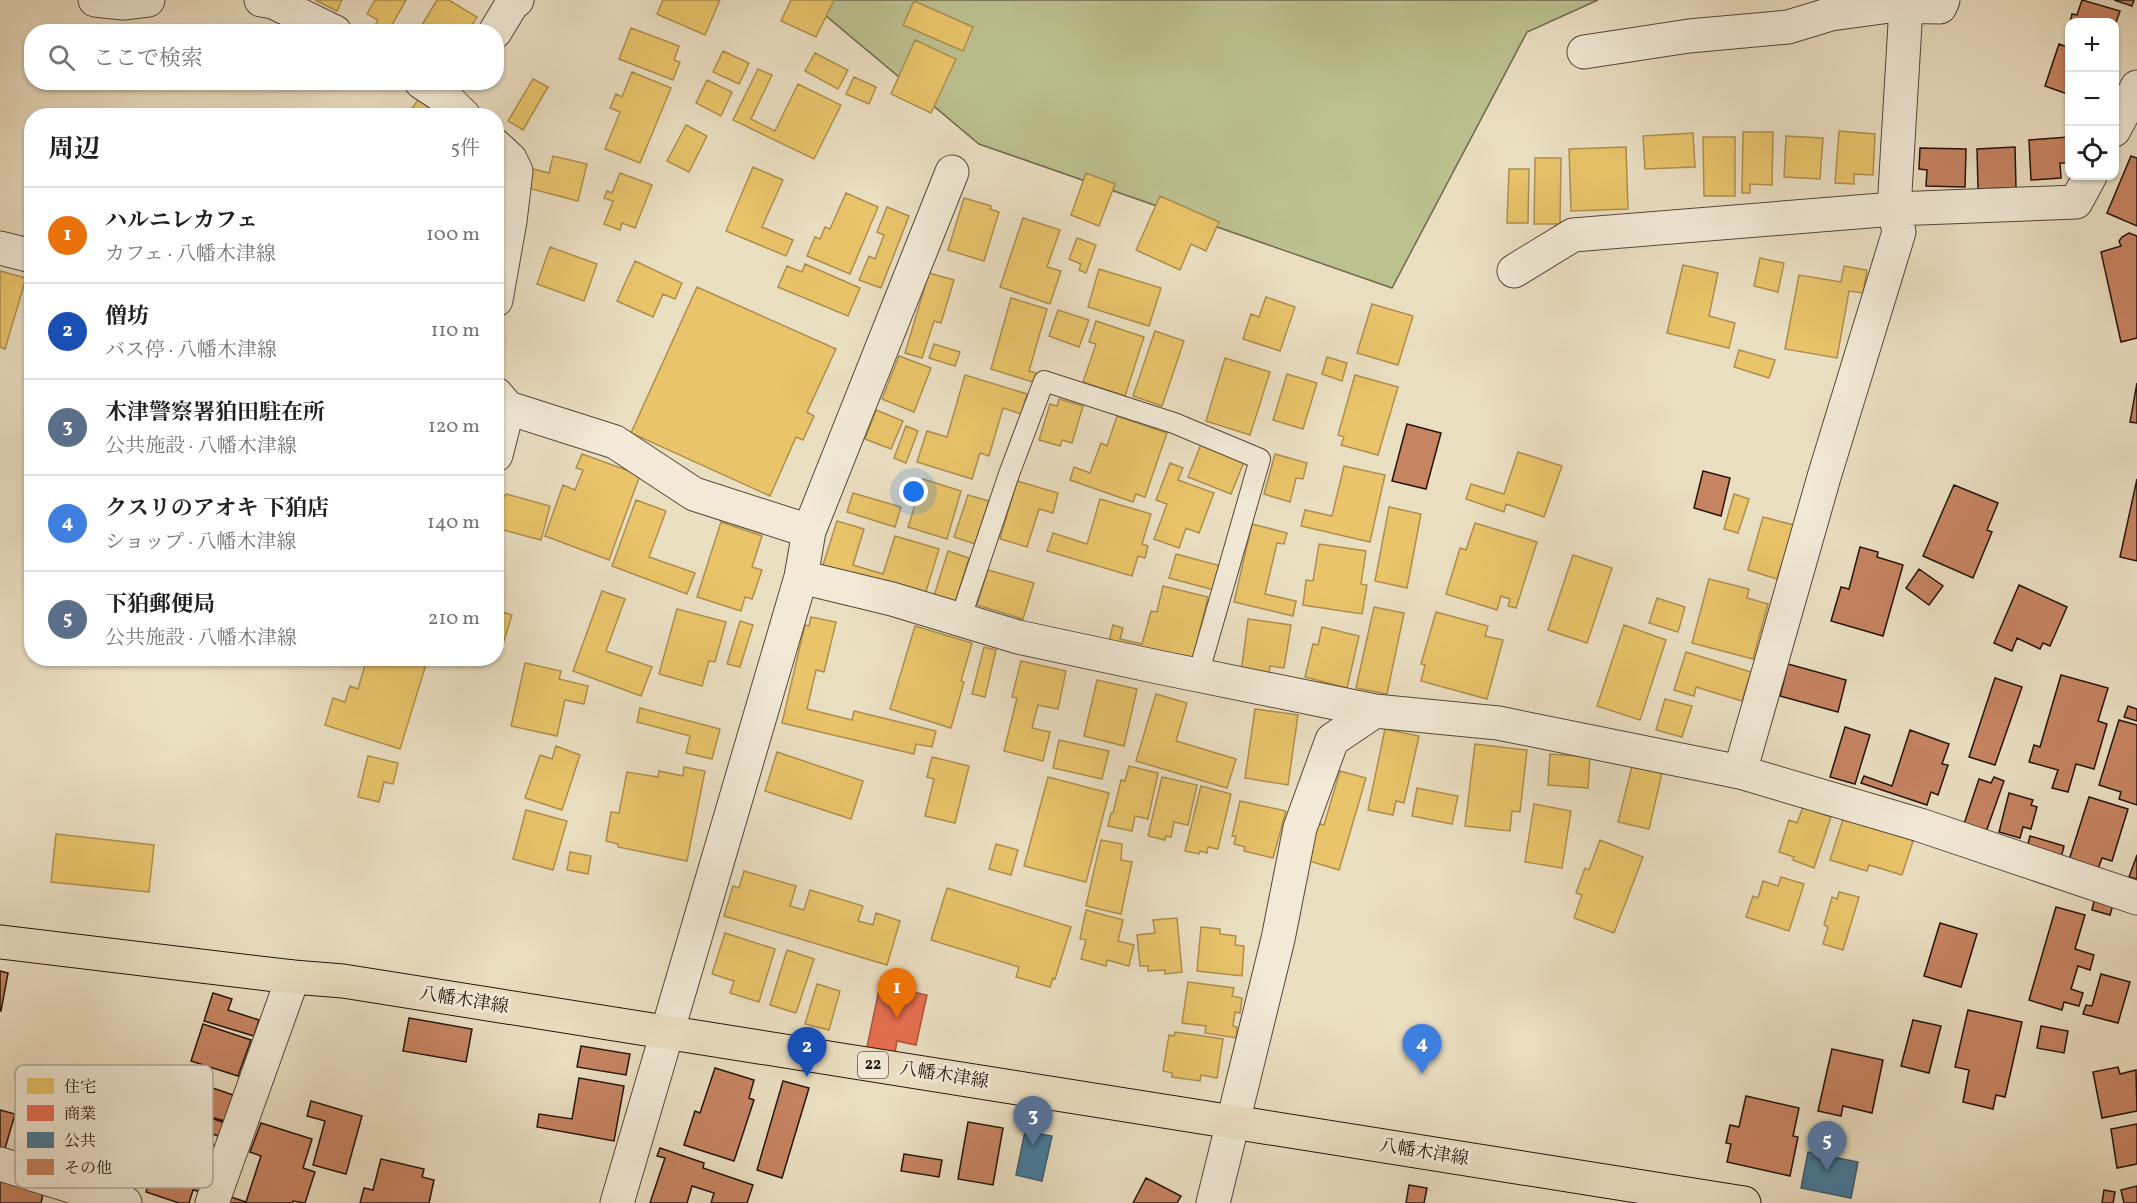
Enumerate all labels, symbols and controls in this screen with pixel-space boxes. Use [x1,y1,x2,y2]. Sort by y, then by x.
map controls [2065,18,2119,180]
button: + [2065,18,2119,72]
search box [24,24,504,90]
icon: search [45,41,78,74]
text: ここで検索 [93,44,203,75]
button: − [2065,72,2119,126]
button: locate [2065,126,2119,180]
text: 周辺 [48,132,100,168]
text: 5件 [450,135,480,163]
text: ハルニレカフェ [105,206,258,237]
text: 1 [63,221,72,249]
text: 100 m [426,221,480,249]
text: カフェ · 八幡木津線 [105,241,276,269]
text: 僧坊 [105,302,149,333]
text: 2 [62,317,73,345]
text: 110 m [431,317,480,345]
text: バス停 · 八幡木津線 [105,337,277,365]
text: 木津警察署狛田駐在所 [105,398,325,429]
text: 3 [62,413,73,441]
text: 120 m [428,413,480,441]
text: 公共施設 · 八幡木津線 [105,433,297,461]
your location [899,477,928,506]
text: クスリのアオキ 下狛店 [105,494,329,525]
text: 4 [61,509,74,537]
text: 140 m [427,509,480,537]
text: ショップ · 八幡木津線 [105,529,297,557]
text: 下狛郵便局 [105,590,215,621]
text: 5 [63,605,72,633]
text: 210 m [428,605,480,633]
text: 公共施設 · 八幡木津線 [105,625,297,653]
pin: 1 [878,968,916,1018]
street label: 八幡木津線 [418,982,510,1020]
pin: 4 [1402,1024,1442,1074]
pin: 2 [788,1028,826,1077]
road number: 22 [858,1052,888,1078]
street label: 八幡木津線 [898,1057,990,1095]
legend [15,1065,213,1188]
text: 住宅 [64,1077,96,1099]
pin: 3 [1014,1096,1052,1146]
text: 商業 [64,1104,96,1126]
pin: 5 [1808,1122,1846,1171]
text: 公共 [64,1131,96,1153]
street label: 八幡木津線 [1378,1134,1470,1172]
text: その他 [64,1158,112,1180]

